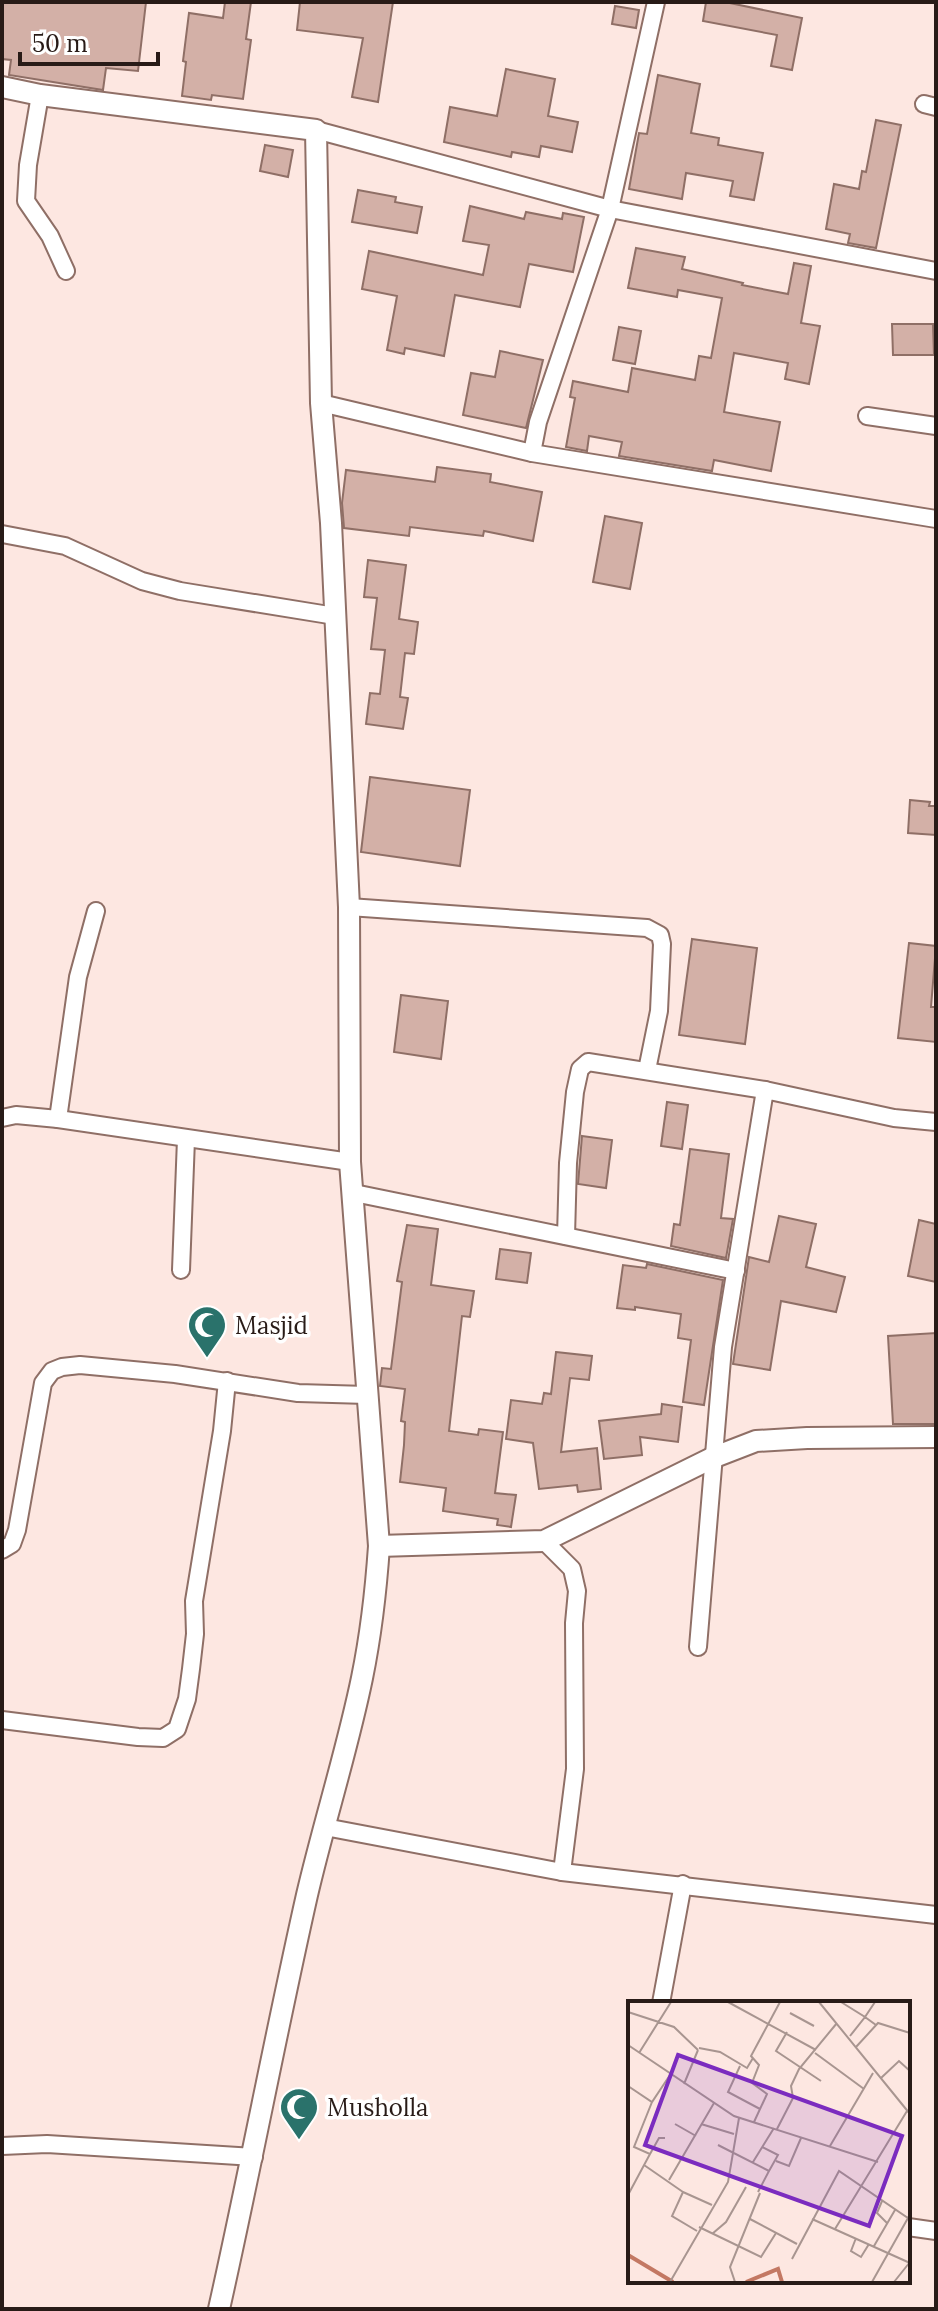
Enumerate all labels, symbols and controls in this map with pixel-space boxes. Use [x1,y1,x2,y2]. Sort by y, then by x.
scale bar [20,16,158,66]
text: 50 m [32,28,88,59]
mosque icon: Masjid [186,1304,228,1359]
place label: Masjid [235,1310,308,1341]
inset map [628,2001,910,2283]
mosque icon: Musholla [278,2086,320,2141]
place label: Musholla [327,2092,428,2123]

